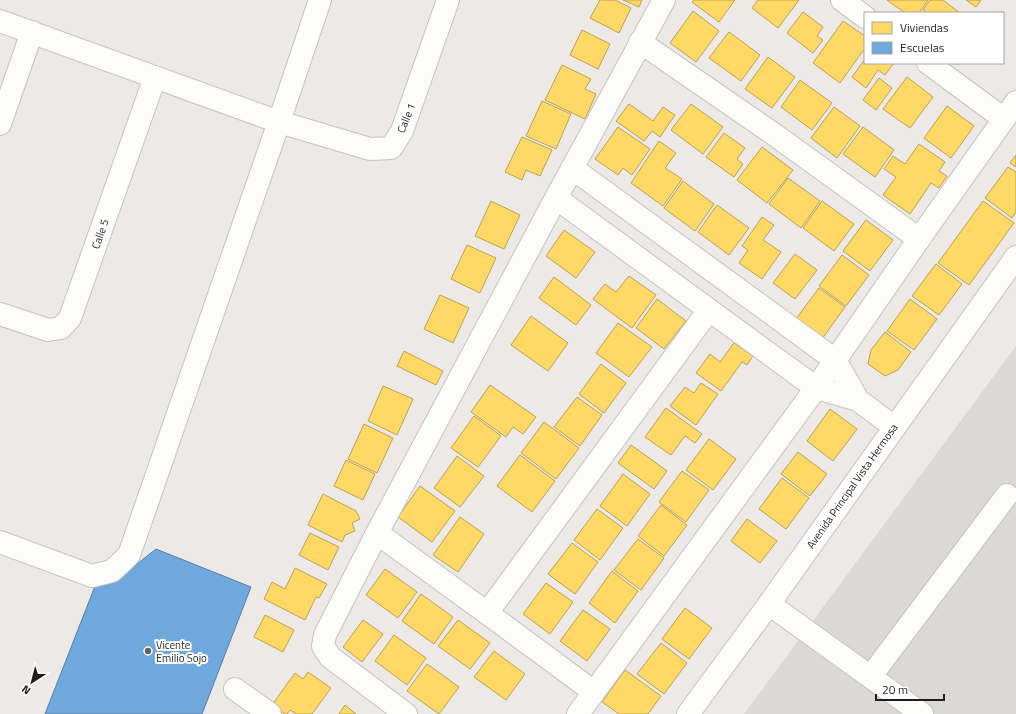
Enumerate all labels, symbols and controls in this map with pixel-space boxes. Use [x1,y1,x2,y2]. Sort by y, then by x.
legend [864,12,1004,64]
text: Viviendas [900,18,949,37]
text: Escuelas [900,38,945,57]
street label: Calle 1 [393,101,419,135]
street label: Calle 5 [87,217,113,251]
street label: Avenida Principal Vista Hermosa [803,420,902,552]
place label: Vicente Emilio Sojo [156,637,207,666]
marker: Vicente Emilio Sojo [143,646,153,656]
north arrow [12,662,52,702]
scale bar [876,676,944,702]
text: 20 m [882,680,908,699]
text: N [18,681,34,699]

